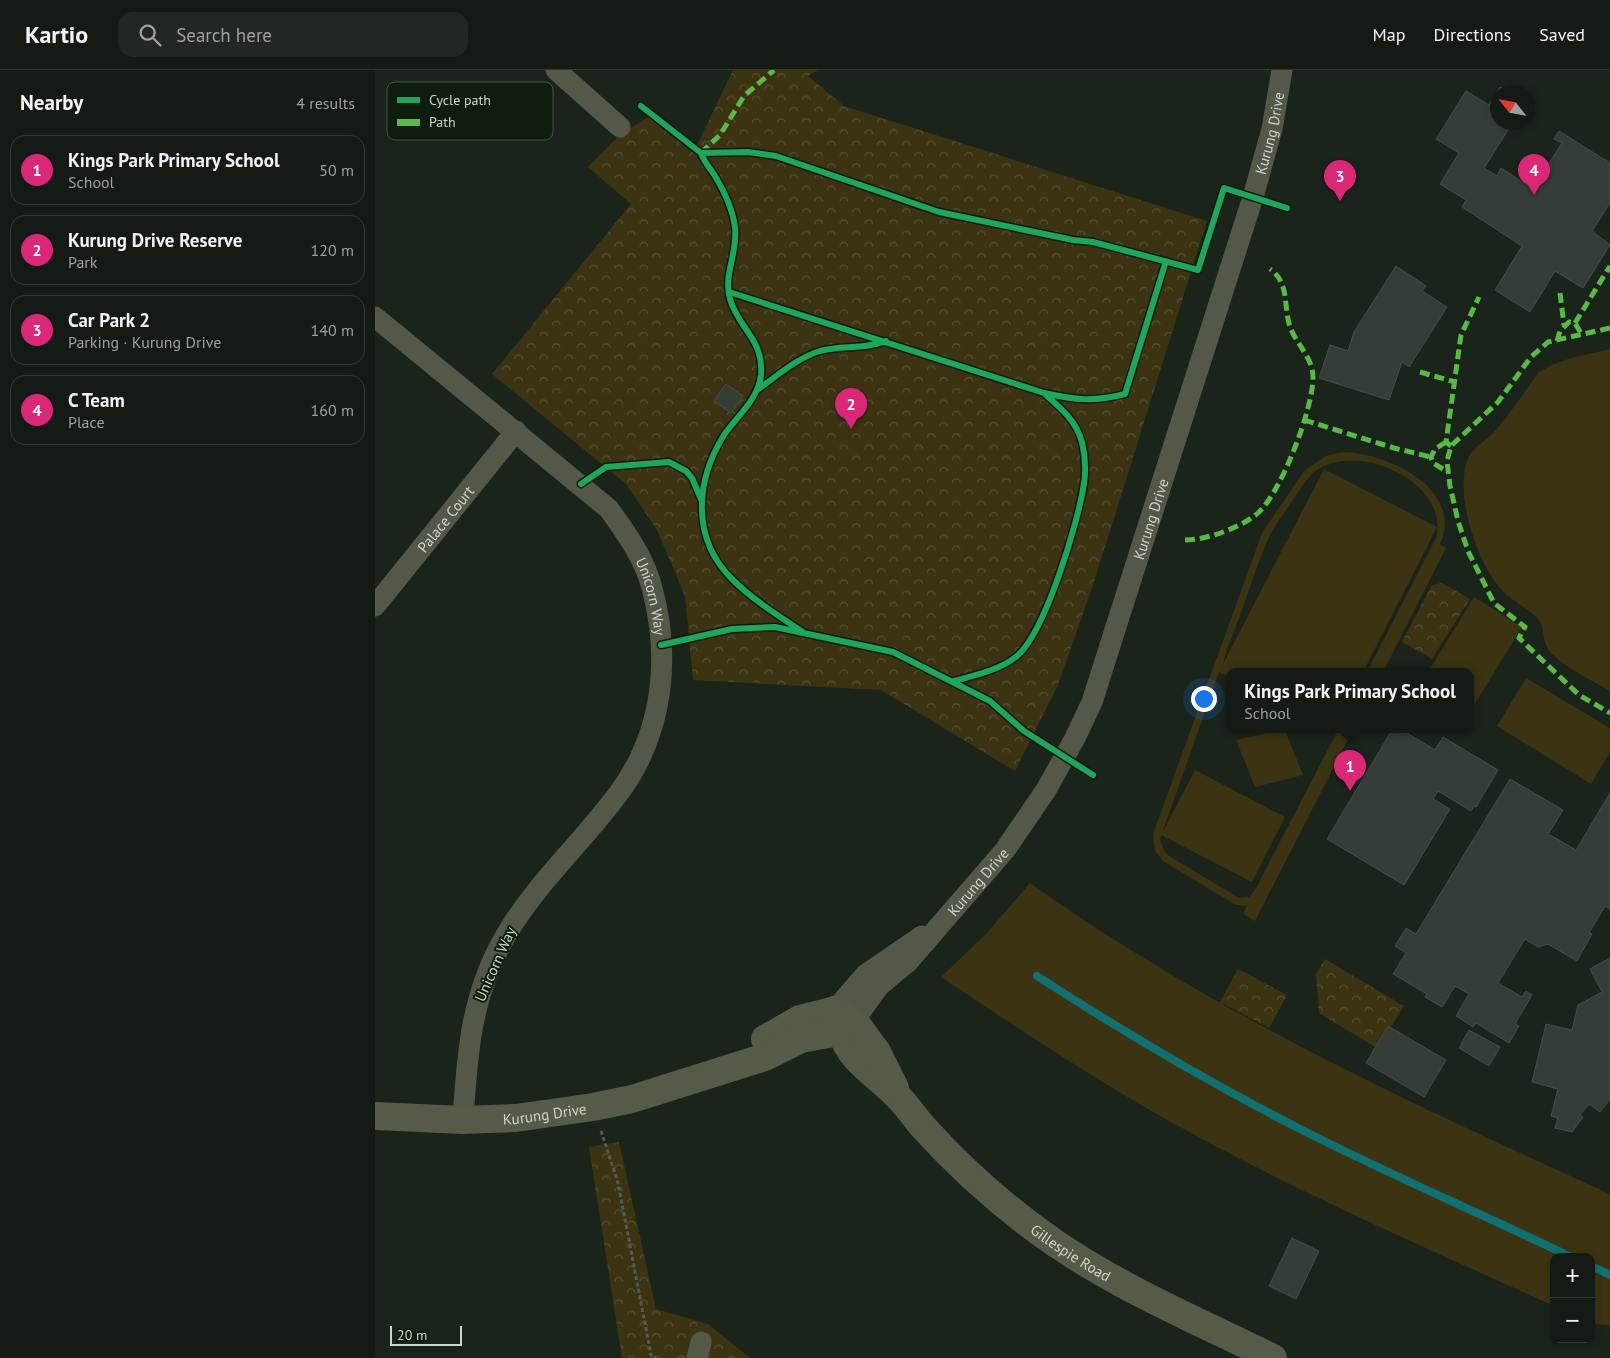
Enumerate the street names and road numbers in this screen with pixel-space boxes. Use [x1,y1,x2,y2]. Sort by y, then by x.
street label: Kurung Drive [1250,90,1288,176]
street label: Kurung Drive [1129,476,1172,562]
street label: Palace Court [413,482,478,556]
street label: Unicorn Way [632,554,670,636]
street label: Kurung Drive [943,844,1012,920]
street label: Unicorn Way [470,924,520,1004]
street label: Kurung Drive [503,1099,587,1128]
street label: Gillespie Road [1027,1219,1114,1285]

